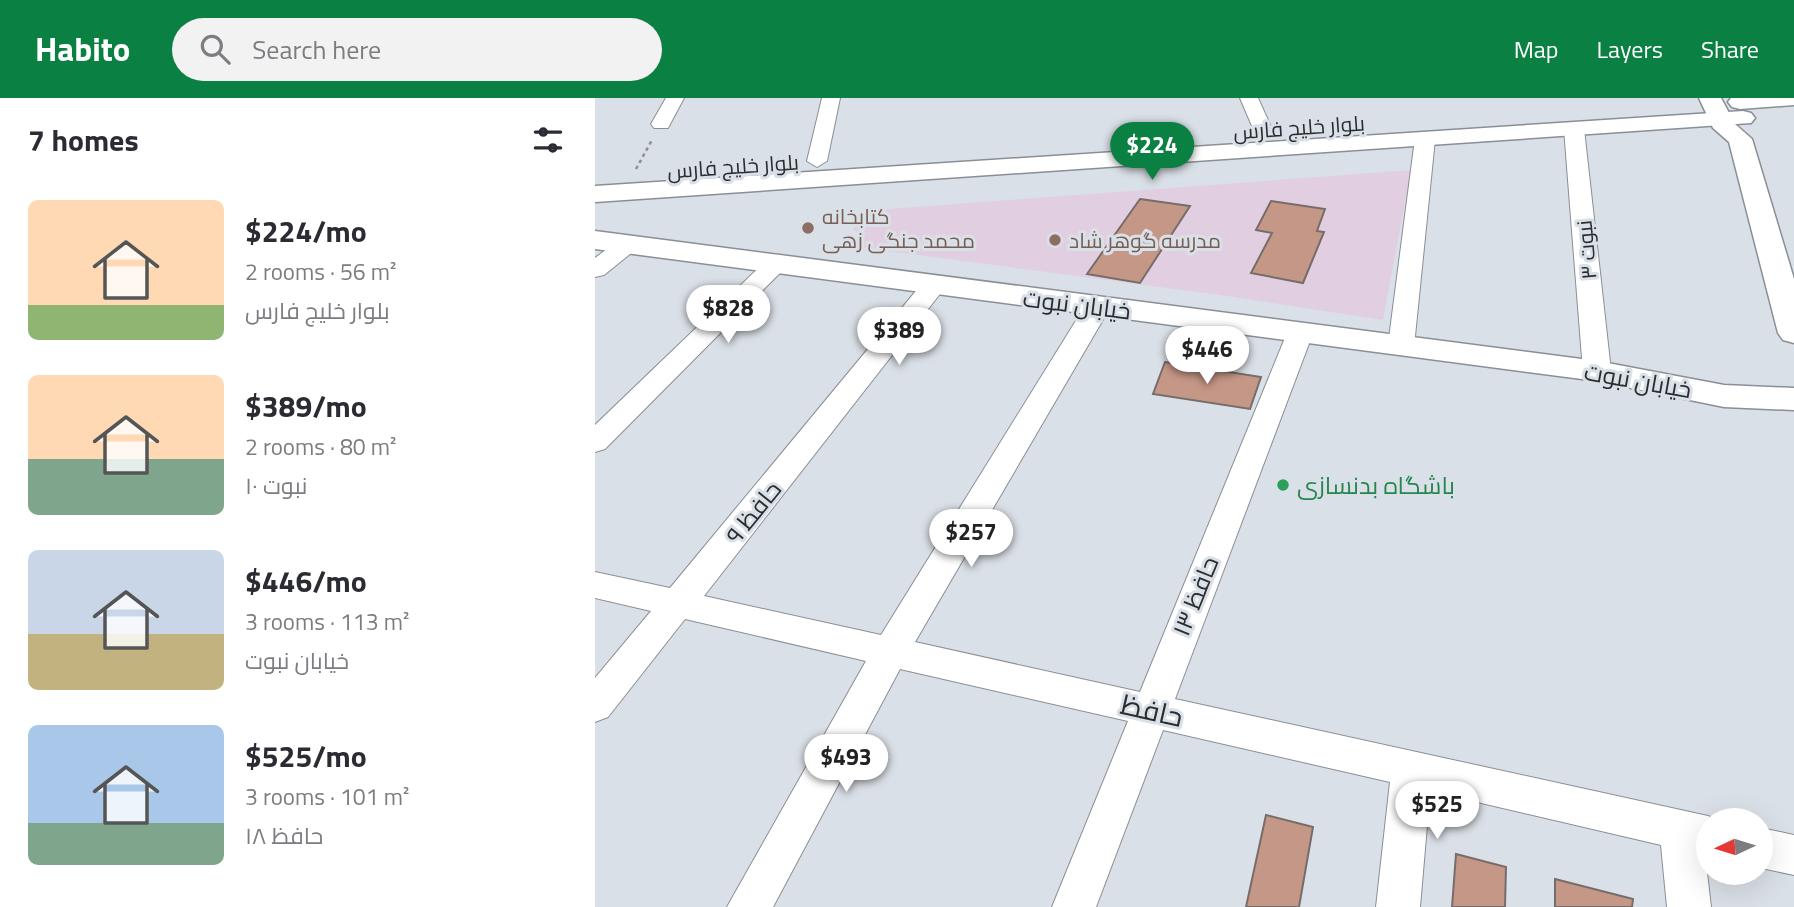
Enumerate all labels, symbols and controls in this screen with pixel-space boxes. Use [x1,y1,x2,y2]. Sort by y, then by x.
search box [172,18,662,81]
text: Habito [35,24,130,74]
icon: search [196,30,234,68]
text: Search here [252,30,381,69]
text: Map [1514,31,1559,67]
text: Layers [1597,31,1663,67]
text: Share [1701,31,1759,67]
street label: بلوار خلیج فارس [1232,106,1366,148]
text: 7 homes [28,117,139,163]
icon: filters [529,121,567,159]
pin: $224 [1111,122,1193,182]
text: $224 [1126,127,1178,162]
street label: بلوار خلیج فارس [666,145,800,187]
place label: کتابخانه محمد جنگی زهی [822,200,975,256]
text: $224/mo [245,208,367,254]
street label: نبوت ۳ [1567,219,1605,281]
marker: کتابخانه محمد جنگی زهی [800,220,816,236]
place label: مدرسه گوهر شاد [1069,224,1221,256]
icon: home [84,228,168,312]
marker: مدرسه گوهر شاد [1047,232,1063,248]
text: 2 rooms · 56 m² [245,254,396,289]
street label: خیابان نبوت [1021,280,1133,328]
pin: $828 [687,286,769,345]
text: $828 [702,290,754,325]
text: بلوار خلیج فارس [245,293,390,328]
pin: $389 [858,308,940,367]
text: $389 [873,312,925,347]
pin: $446 [1166,327,1248,386]
text: $446 [1181,331,1233,366]
street label: خیابان نبوت [1581,353,1695,407]
text: $389/mo [245,383,367,429]
icon: home [84,403,168,487]
text: 2 rooms · 80 m² [245,429,396,464]
place label: باشگاه بدنسازی [1297,467,1455,503]
text: نبوت ۱۰ [245,468,307,503]
street label: حافظ ۹ [716,473,790,551]
marker: باشگاه بدنسازی [1275,477,1291,493]
pin: $257 [930,510,1012,569]
text: $257 [945,514,997,549]
street label: حافظ ۱۳ [1163,551,1227,641]
text: $446/mo [245,558,367,604]
icon: home [84,578,168,662]
text: 3 rooms · 113 m² [245,604,409,639]
text: خیابان نبوت [245,643,349,678]
street label: حافظ [1116,682,1188,738]
text: $525/mo [245,733,367,779]
pin: $493 [805,734,887,794]
text: $493 [820,739,872,774]
icon: home [84,753,168,837]
text: 3 rooms · 101 m² [245,779,409,814]
pin: $525 [1396,782,1478,841]
text: $525 [1411,786,1463,821]
north arrow [1696,808,1773,886]
map controls [1696,808,1773,885]
text: حافظ ۱۸ [245,818,323,853]

